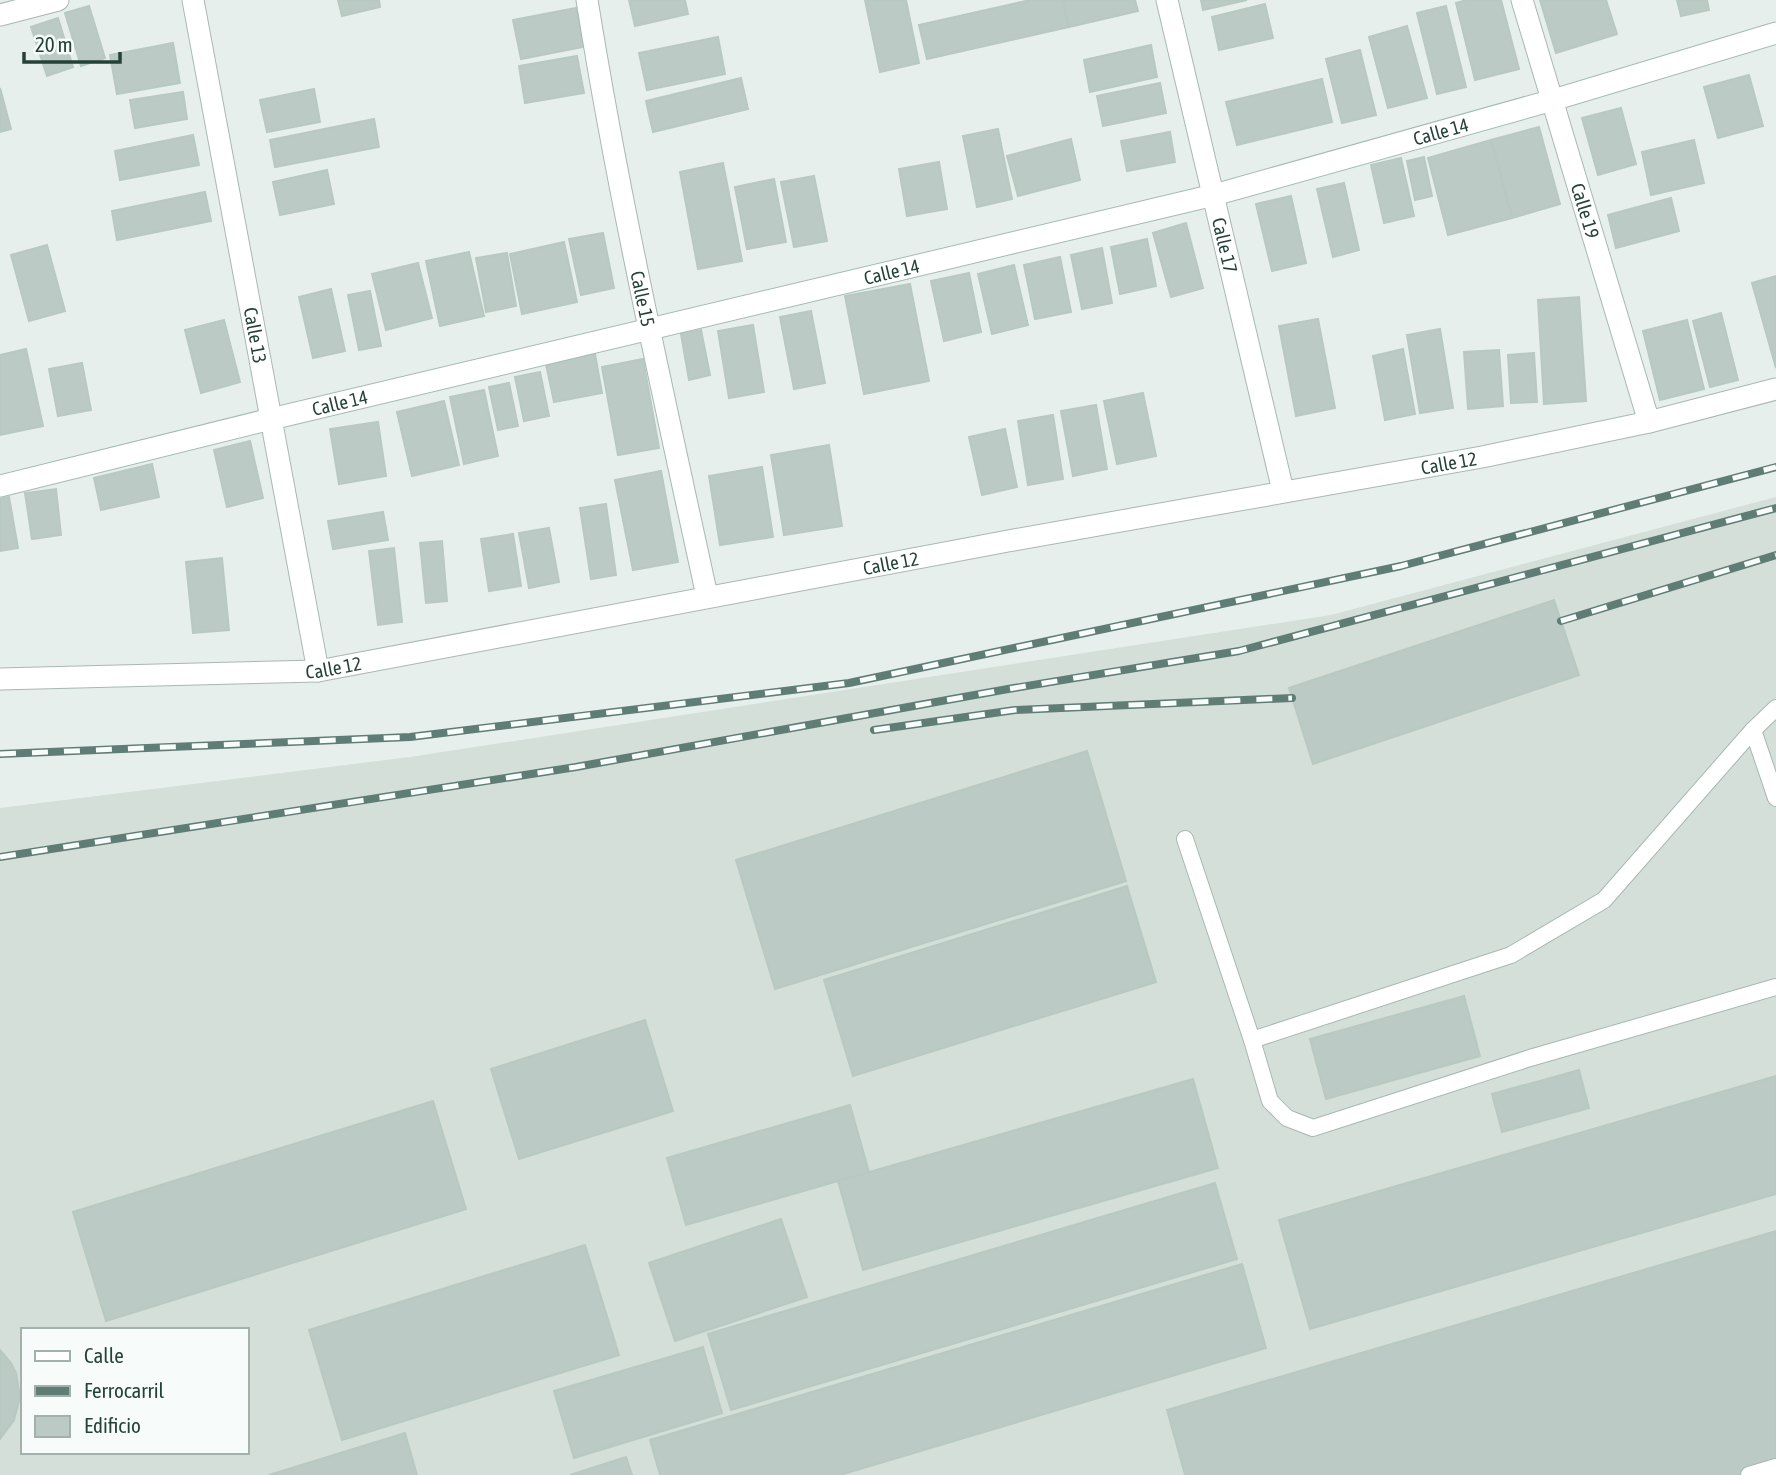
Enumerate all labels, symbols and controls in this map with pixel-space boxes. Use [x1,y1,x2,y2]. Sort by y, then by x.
scale bar [24,21,121,65]
text: 20 m [35,32,73,56]
street label: Calle 14 [1411,113,1471,150]
street label: Calle 19 [1567,180,1604,241]
street label: Calle 17 [1208,215,1242,275]
street label: Calle 14 [862,254,922,289]
street label: Calle 15 [626,269,659,329]
street label: Calle 13 [239,305,271,365]
street label: Calle 14 [310,385,370,420]
street label: Calle 12 [1419,447,1479,479]
street label: Calle 12 [861,547,921,579]
street label: Calle 12 [305,652,363,683]
legend [21,1328,248,1454]
text: Calle [84,1343,124,1367]
text: Ferrocarril [84,1378,165,1402]
text: Edificio [84,1413,141,1437]

